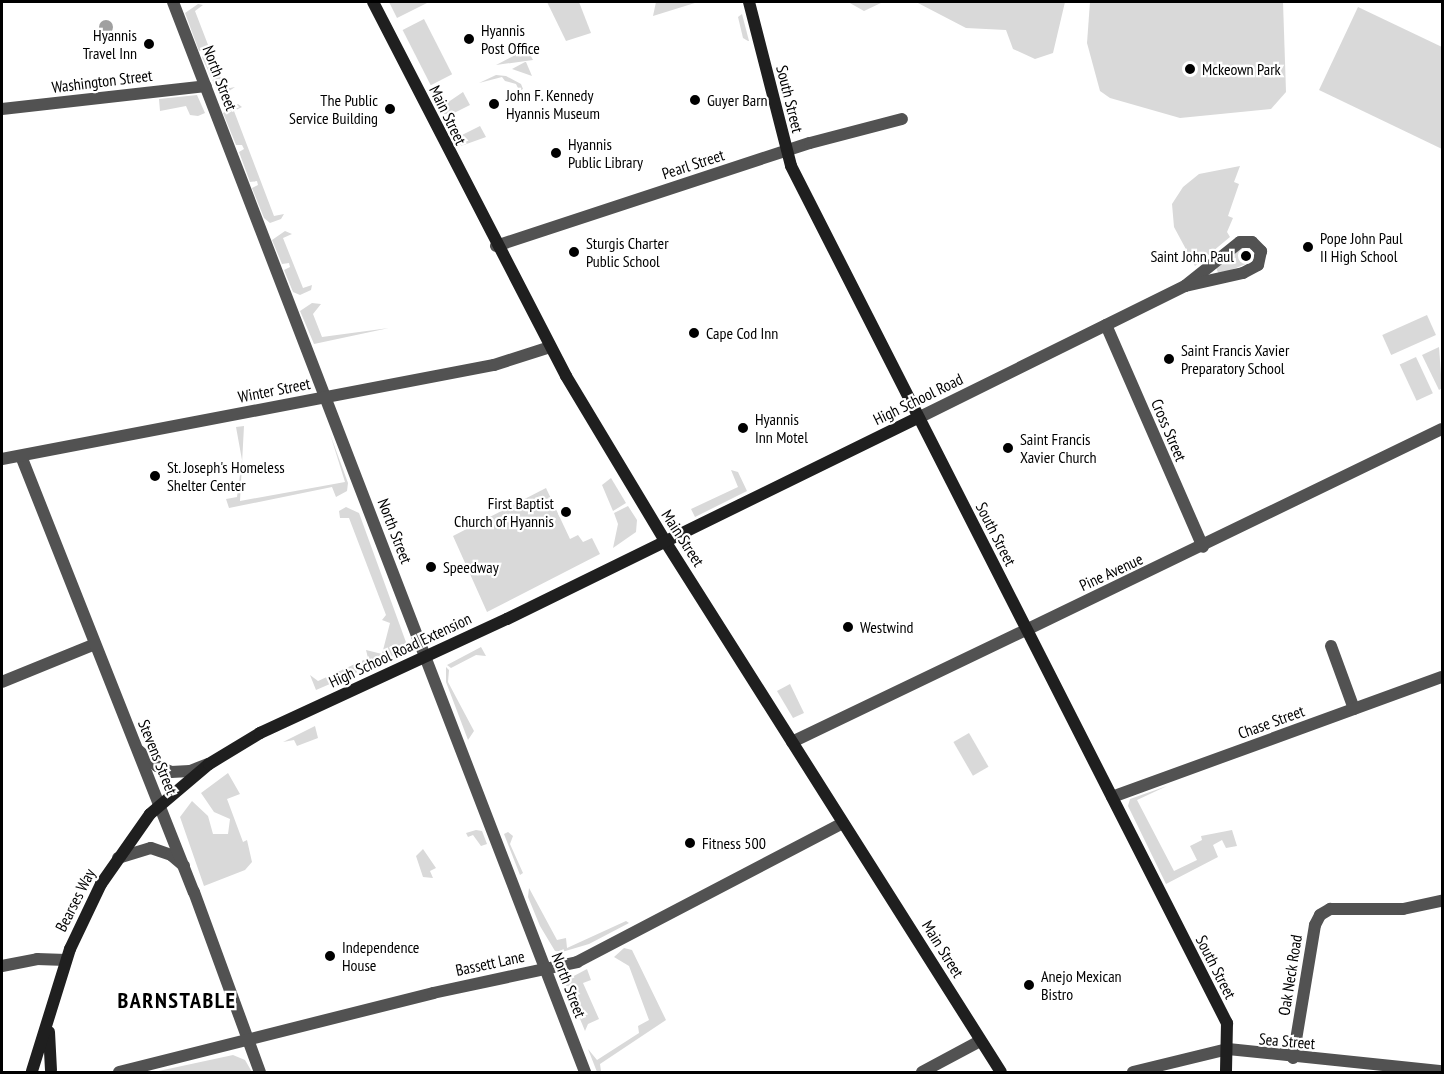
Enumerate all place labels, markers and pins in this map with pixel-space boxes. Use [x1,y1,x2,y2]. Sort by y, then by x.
place label: Hyannis Post Office [481,20,540,58]
place label: Hyannis Travel Inn [83,25,137,63]
marker: Hyannis Post Office [462,32,476,46]
marker: Hyannis Travel Inn [142,37,156,51]
place label: Mckeown Park [1202,59,1281,79]
marker: Mckeown Park [1183,62,1197,76]
place label: John F. Kennedy Hyannis Museum [506,85,600,123]
place label: The Public Service Building [289,90,378,128]
place label: Guyer Barn [707,90,768,110]
marker: Guyer Barn [688,93,702,107]
marker: John F. Kennedy Hyannis Museum [487,97,501,111]
marker: The Public Service Building [383,102,397,116]
place label: Hyannis Public Library [568,134,643,172]
marker: Hyannis Public Library [549,146,563,160]
place label: Pope John Paul II High School [1320,228,1403,266]
place label: Sturgis Charter Public School [586,233,669,271]
marker: Pope John Paul II High School [1301,240,1315,254]
marker: Sturgis Charter Public School [567,245,581,259]
place label: Saint John Paul [1150,246,1234,266]
marker: Saint John Paul [1239,249,1253,263]
place label: Cape Cod Inn [706,323,778,343]
marker: Cape Cod Inn [687,326,701,340]
place label: Saint Francis Xavier Preparatory School [1181,340,1290,378]
marker: Saint Francis Xavier Preparatory School [1162,352,1176,366]
place label: Hyannis Inn Motel [755,409,808,447]
marker: Hyannis Inn Motel [736,421,750,435]
place label: Saint Francis Xavier Church [1020,429,1097,467]
marker: Saint Francis Xavier Church [1001,441,1015,455]
place label: St. Joseph's Homeless Shelter Center [167,457,286,495]
marker: St. Joseph's Homeless Shelter Center [148,469,162,483]
place label: First Baptist Church of Hyannis [454,493,554,531]
marker: First Baptist Church of Hyannis [559,505,573,519]
place label: Speedway [443,557,499,577]
marker: Speedway [424,560,438,574]
place label: Westwind [860,617,913,637]
marker: Westwind [841,620,855,634]
place label: Fitness 500 [702,833,766,853]
marker: Fitness 500 [683,836,697,850]
place label: Independence House [342,937,419,975]
marker: Independence House [323,949,337,963]
place label: Anejo Mexican Bistro [1041,966,1122,1004]
marker: Anejo Mexican Bistro [1022,978,1036,992]

